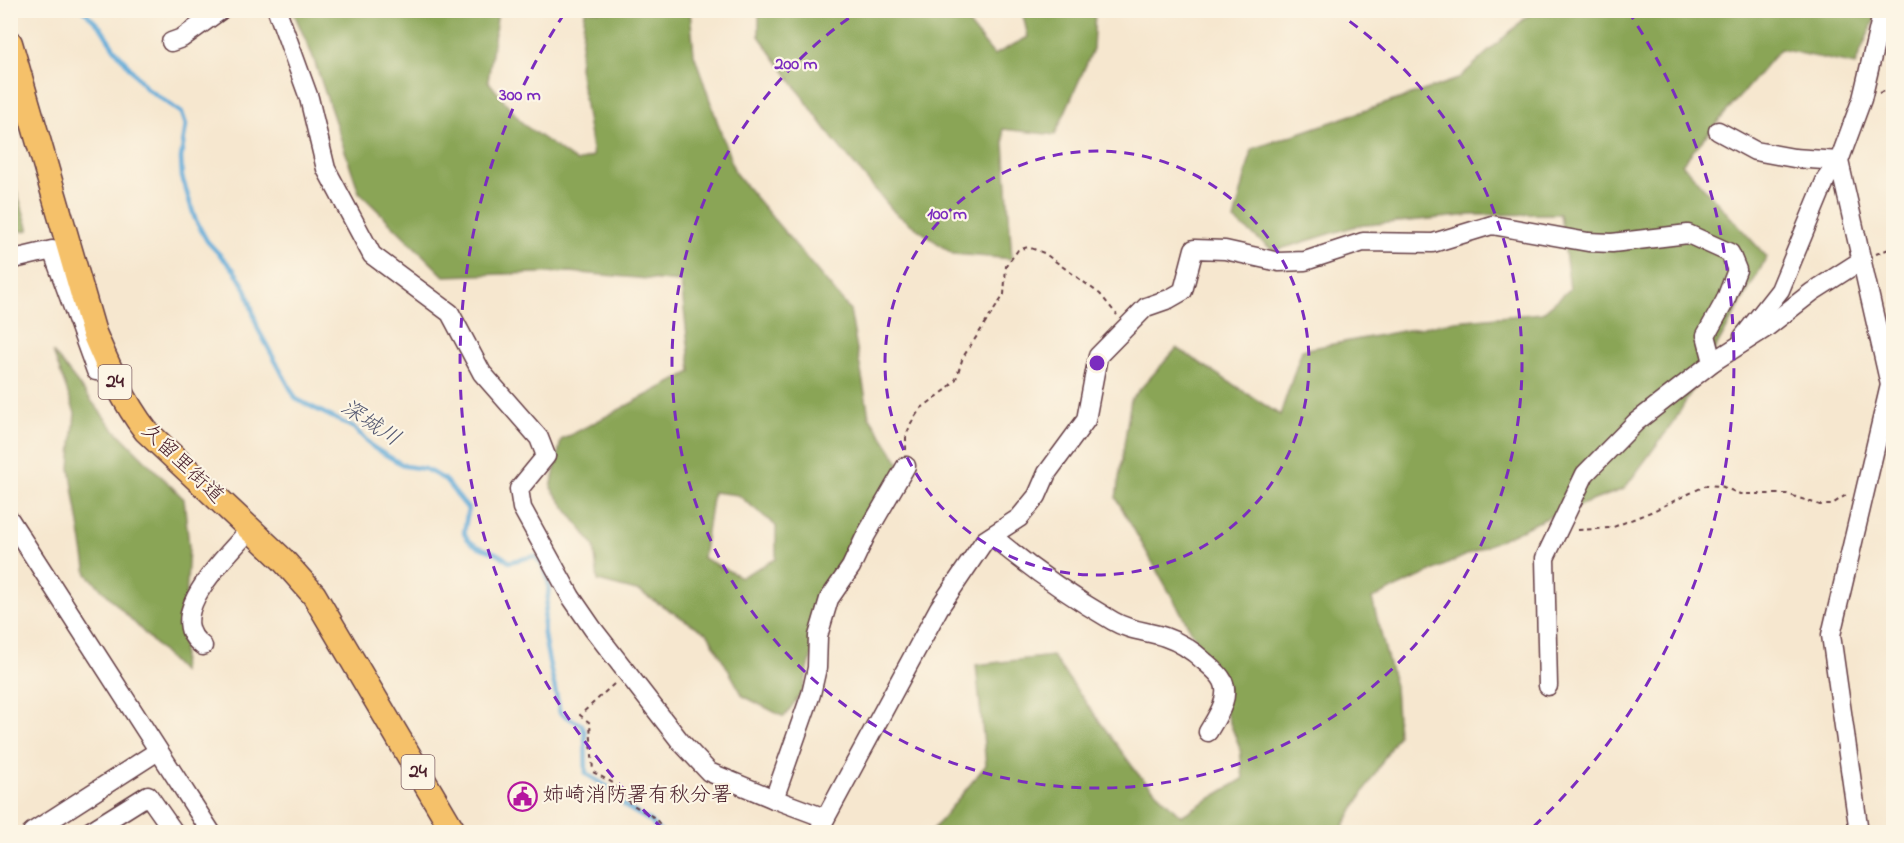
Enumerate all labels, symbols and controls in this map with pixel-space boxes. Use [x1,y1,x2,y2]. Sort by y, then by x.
text: 200 m [774,52,818,78]
text: 300 m [498,83,541,109]
text: 100 m [927,202,967,228]
centre of rings [1087,353,1107,373]
road number: 24 [98,365,132,399]
water label: 深城川 [334,393,406,455]
street label: 久留里街道 [134,417,230,511]
road number: 24 [402,755,434,789]
public building icon: 姉崎消防署有秋分署 [506,780,538,812]
place label: 姉崎消防署有秋分署 [543,781,732,811]

